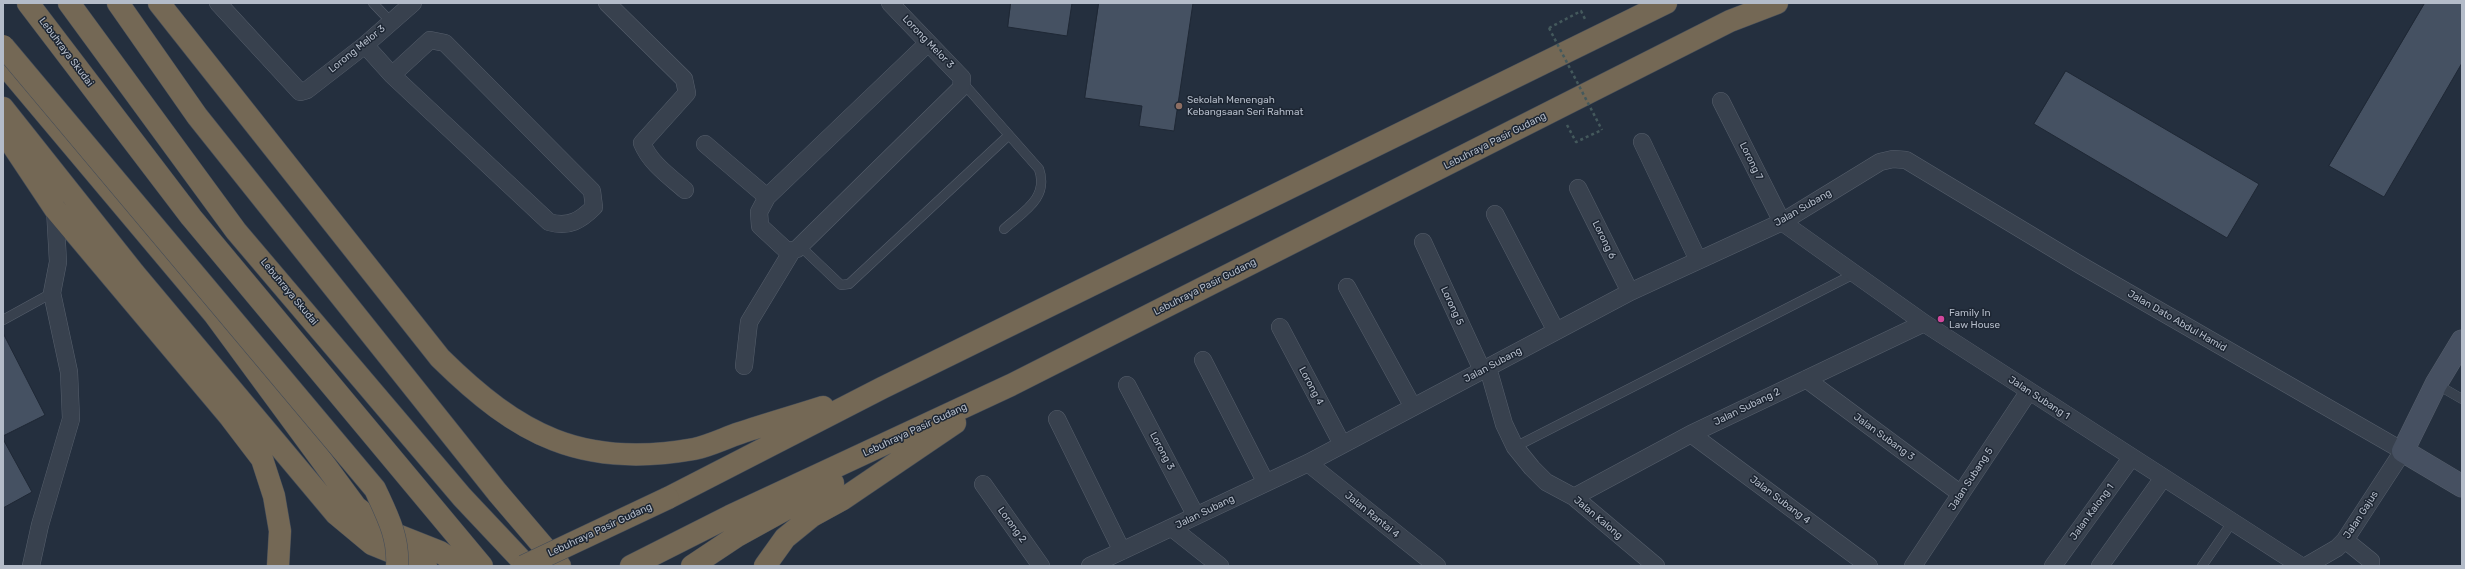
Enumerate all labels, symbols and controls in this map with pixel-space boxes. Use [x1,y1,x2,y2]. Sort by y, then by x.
street label: Lorong Melor 3 [900,13,956,71]
street label: Lebuhraya Skudai [36,15,96,89]
street label: Lorong Melor 3 [326,23,388,75]
place label: Sekolah Menengah Kebangsaan Seri Rahmat [1187,94,1303,118]
marker: Sekolah Menengah Kebangsaan Seri Rahmat [1174,101,1184,111]
street label: Lebuhraya Pasir Gudang [1442,110,1548,172]
street label: Lorong 7 [1737,140,1765,182]
street label: Jalan Subang [1772,187,1834,229]
street label: Lorong 6 [1590,219,1618,261]
street label: Lebuhraya Skudai [258,256,320,328]
street label: Lebuhraya Pasir Gudang [1152,256,1258,318]
street label: Lorong 5 [1438,285,1466,327]
street label: Jalan Dato Abdul Hamid [2125,288,2229,354]
place label: Family In Law House [1949,307,2000,330]
marker: Family In Law House [1936,314,1946,324]
street label: Jalan Subang [1462,345,1524,385]
street label: Lorong 4 [1296,365,1326,407]
street label: Jalan Subang 1 [2006,374,2072,422]
street label: Jalan Subang 2 [1712,386,1782,428]
street label: Lebuhraya Pasir Gudang [861,401,969,459]
street label: Jalan Subang 3 [1851,411,1917,463]
street label: Lorong 3 [1147,430,1177,472]
street label: Jalan Subang 5 [1946,445,1996,513]
street label: Jalan Subang 4 [1747,473,1813,527]
street label: Jalan Kalong 1 [2068,482,2116,542]
street label: Jalan Rantai 4 [1342,489,1402,541]
street label: Jalan Gajus [2341,489,2381,541]
street label: Jalan Subang [1174,493,1236,531]
street label: Jalan Kalong [1571,494,1625,542]
street label: Lebuhraya Pasir Gudang [546,501,654,559]
street label: Lorong 2 [995,505,1029,545]

